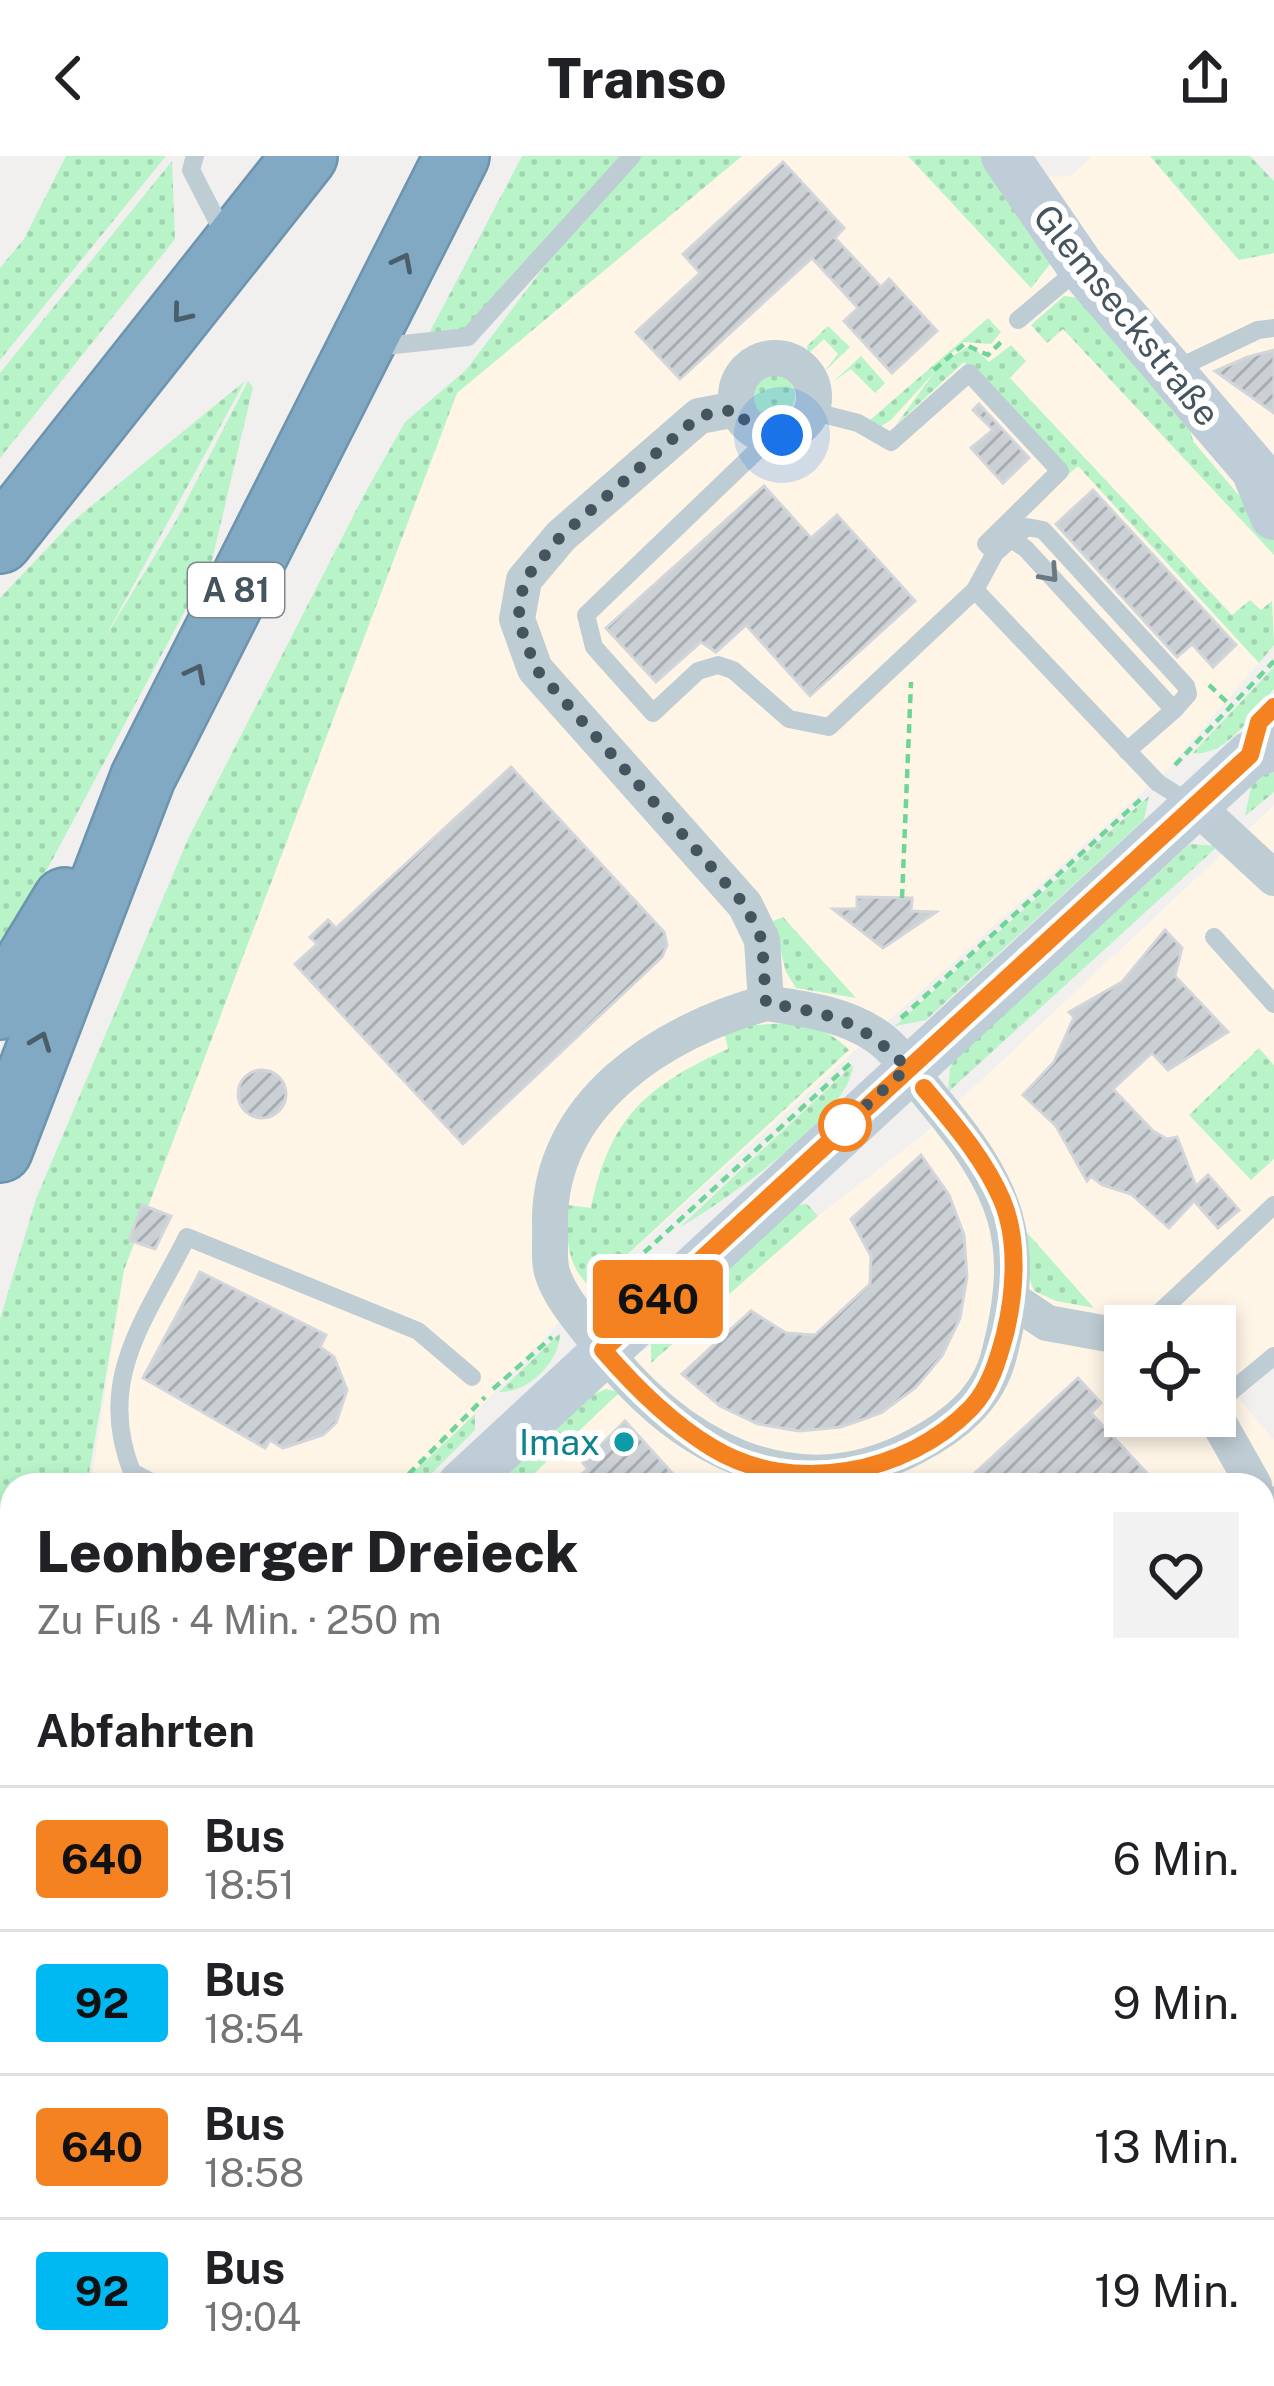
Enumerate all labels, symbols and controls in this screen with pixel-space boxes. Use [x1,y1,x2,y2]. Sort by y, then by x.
icon: back [36,45,102,111]
icon: share [1172,45,1238,111]
text: Transo [547,47,727,110]
street label: Glemseckstraße [1025,196,1229,434]
one-way arrow [388,253,411,275]
one-way arrow [174,301,195,323]
your location [752,405,812,465]
one-way arrow [1036,561,1057,582]
road number: A 81 [188,563,284,617]
one-way arrow [181,663,204,685]
one-way arrow [27,1031,51,1052]
unlabelled marker [820,1100,870,1150]
line badge: 640 [589,1260,727,1338]
text: 640 [617,1274,699,1323]
map controls [1104,1305,1236,1437]
button: locate [1104,1305,1236,1437]
place label: Imax [519,1421,600,1463]
marker: Imax [611,1429,637,1455]
button: heart [1113,1512,1239,1638]
text: Leonberger Dreieck [36,1518,578,1585]
text: Zu Fuß · 4 Min. · 250 m [36,1597,441,1643]
text: Abfahrten [36,1704,255,1757]
text: Bus [204,1809,285,1862]
text: 6 Min. [1113,1832,1239,1885]
text: 640 [61,1834,143,1883]
text: 18:51 [204,1862,295,1908]
text: Bus [204,1953,285,2006]
text: 9 Min. [1113,1976,1239,2029]
text: 92 [75,1978,129,2027]
text: 18:54 [204,2006,303,2052]
text: Bus [204,2097,285,2150]
text: 13 Min. [1094,2120,1239,2173]
text: 640 [61,2122,143,2171]
text: 18:58 [204,2150,304,2196]
text: Bus [204,2241,285,2294]
text: 19 Min. [1094,2264,1239,2317]
text: 92 [75,2266,129,2315]
text: 19:04 [204,2294,301,2340]

